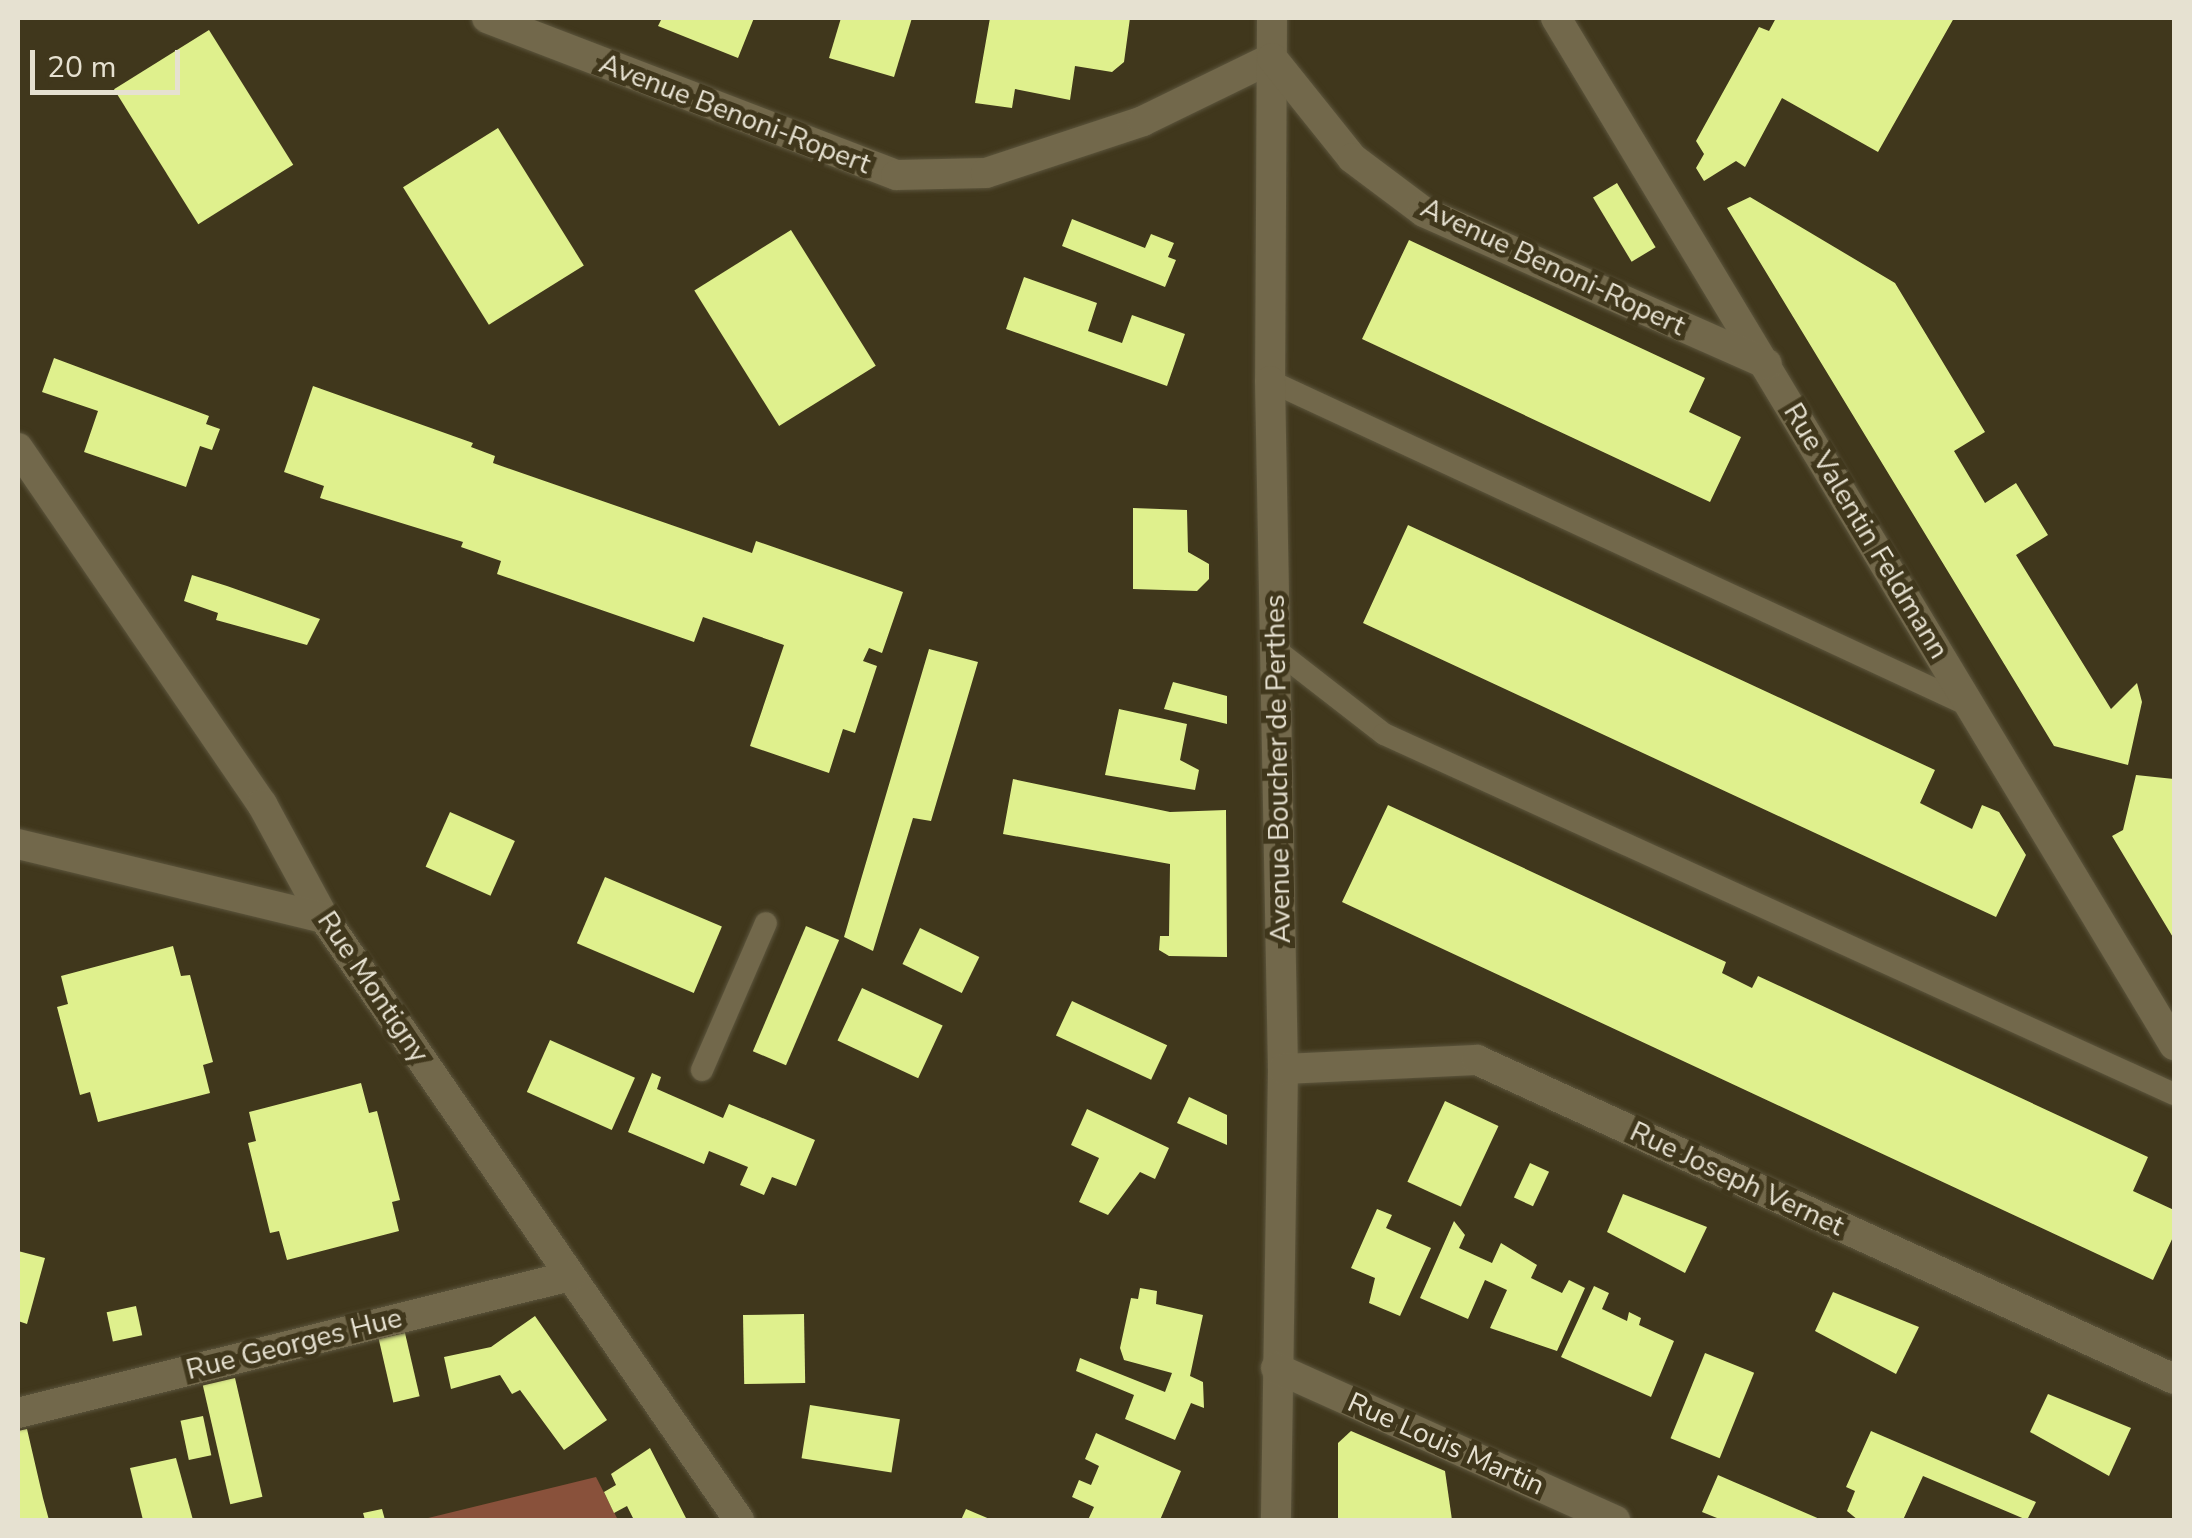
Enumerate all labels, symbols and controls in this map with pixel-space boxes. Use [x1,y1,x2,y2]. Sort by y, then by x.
scale bar [35,30,185,92]
text: 20 m [47,47,116,88]
street label: Avenue Benoni-Ropert [595,47,875,181]
street label: Avenue Benoni-Ropert [1415,191,1691,343]
street label: Rue Valentin Feldmann [1776,397,1956,665]
street label: Avenue Boucher de Perthes [1258,594,1298,944]
street label: Rue Montigny [310,905,436,1069]
street label: Rue Joseph Vernet [1625,1115,1849,1243]
street label: Rue Georges Hue [183,1301,405,1387]
street label: Rue Louis Martin [1342,1386,1550,1502]

